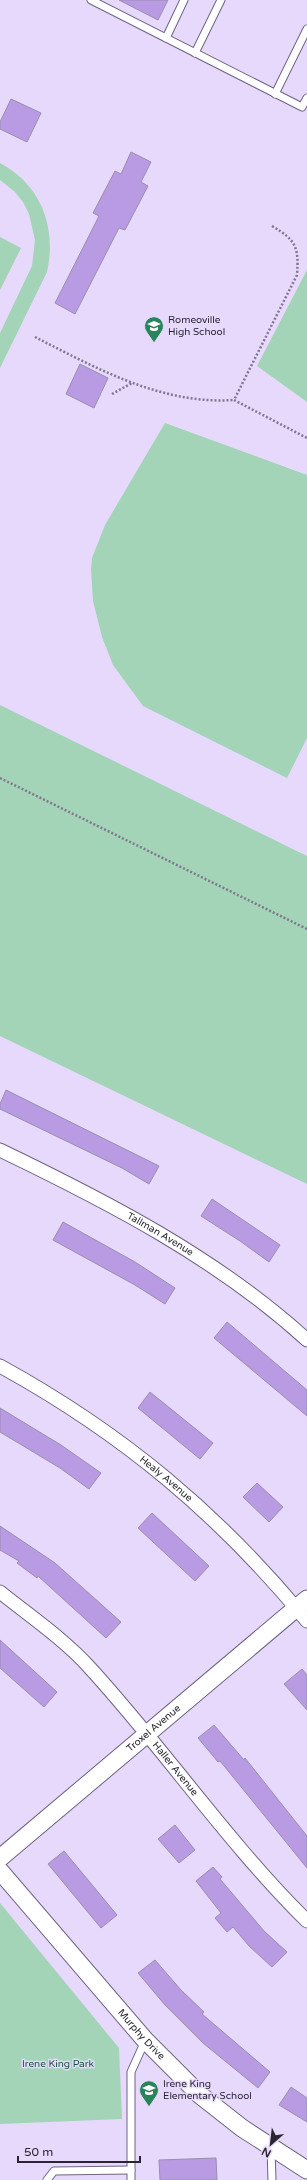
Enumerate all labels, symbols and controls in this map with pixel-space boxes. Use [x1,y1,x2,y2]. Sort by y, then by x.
place label: Romeoville High School [168,314,225,338]
school or university icon: Romeoville High School [143,315,165,343]
street label: Tallman Avenue [125,1210,196,1259]
street label: Healy Avenue [137,1453,195,1504]
street label: Troxel Avenue [124,1702,183,1755]
street label: Haller Avenue [150,1739,201,1799]
street label: Murphy Drive [115,2007,168,2063]
park label: Irene King Park [22,2058,95,2070]
place label: Irene King Elementary School [163,2078,252,2102]
school or university icon: Irene King Elementary School [138,2079,160,2107]
north arrow [251,2124,291,2164]
scale bar [18,2138,140,2164]
text: 50 m [24,2145,53,2159]
text: N [260,2145,273,2160]

